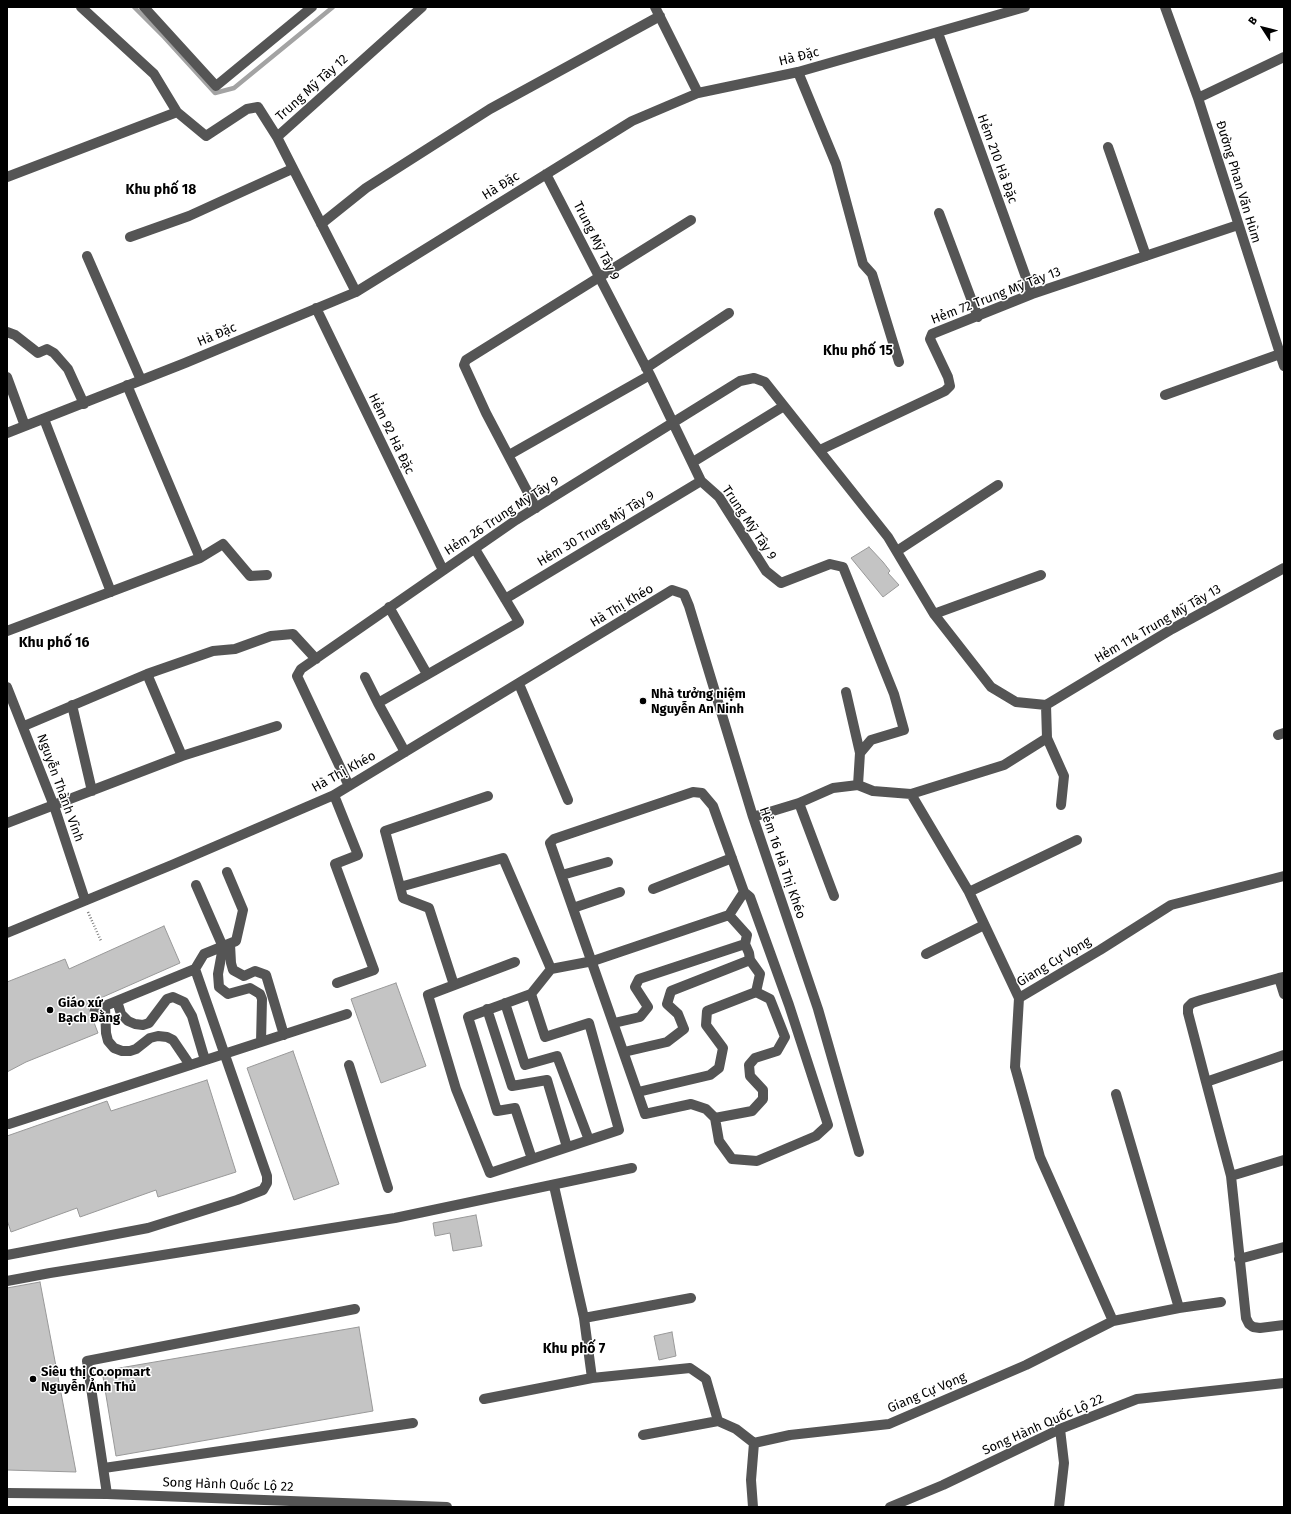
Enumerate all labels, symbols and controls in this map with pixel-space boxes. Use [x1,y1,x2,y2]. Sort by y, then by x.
north arrow [1243,8,1283,48]
text: B [1246,14,1260,27]
street label: Hà Đặc [777,44,821,70]
street label: Trung Mỹ Tây 12 [273,52,351,124]
street label: Hẻm 210 Hà Đặc [974,112,1020,206]
street label: Đường Phan Văn Hùm [1212,119,1264,245]
street label: Hà Đặc [479,169,523,203]
district label: Khu phố 18 [126,182,196,198]
street label: Trung Mỹ Tây 9 [569,199,623,283]
street label: Hẻm 72 Trung Mỹ Tây 13 [929,264,1063,328]
street label: Hà Đặc [195,320,239,350]
district label: Khu phố 15 [823,343,893,359]
street label: Hẻm 92 Hà Đặc [365,391,417,477]
street label: Hẻm 26 Trung Mỹ Tây 9 [442,473,562,559]
street label: Trung Mỹ Tây 9 [718,483,780,563]
street label: Hẻm 30 Trung Mỹ Tây 9 [535,488,657,570]
street label: Hà Thị Khéo [588,581,656,631]
street label: Hẻm 114 Trung Mỹ Tây 13 [1092,581,1224,667]
district label: Khu phố 16 [19,635,89,651]
place label: Nhà tưởng niệm Nguyễn An Ninh [651,686,746,717]
marker: Nhà tưởng niệm Nguyễn An Ninh [638,696,648,706]
street label: Nguyễn Thành Vĩnh [33,732,87,844]
street label: Hà Thị Khéo [309,748,379,796]
street label: Hẻm 16 Hà Thị Khéo [756,805,808,921]
street label: Giang Cự Vọng [1014,934,1094,990]
place label: Giáo xứ Bạch Đằng [58,995,120,1026]
marker: Giáo xứ Bạch Đằng [45,1005,55,1015]
district label: Khu phố 7 [543,1341,605,1357]
place label: Siêu thị Co.opmart Nguyễn Ảnh Thủ [41,1364,150,1395]
street label: Giang Cự Vọng [885,1369,969,1417]
marker: Siêu thị Co.opmart Nguyễn Ảnh Thủ [28,1374,38,1384]
street label: Song Hành Quốc Lộ 22 [980,1391,1106,1459]
street label: Song Hành Quốc Lộ 22 [162,1475,294,1495]

